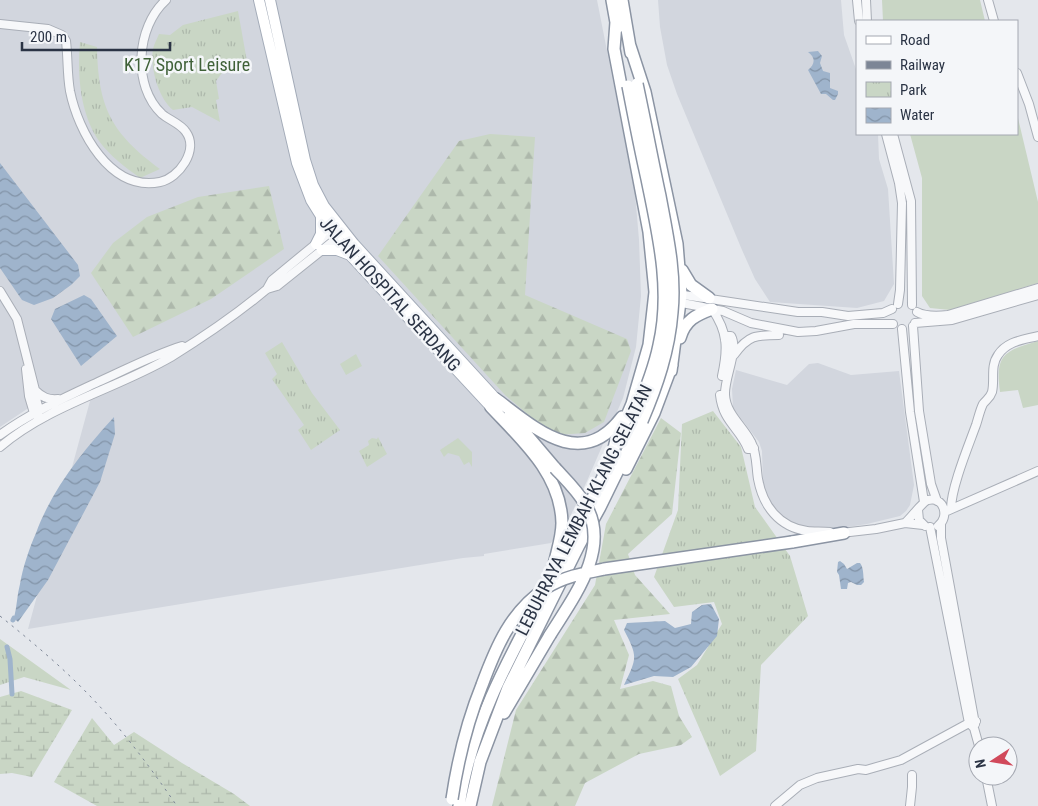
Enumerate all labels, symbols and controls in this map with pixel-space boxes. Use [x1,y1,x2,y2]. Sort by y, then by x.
scale bar [22,20,170,52]
legend [856,20,1018,135]
text: 200 m [30,28,67,46]
text: Road [900,31,930,49]
park label: K17 Sport Leisure [124,54,250,75]
text: Railway [900,56,945,74]
text: Park [900,81,927,99]
text: Water [900,106,935,124]
street label: JALAN HOSPITAL SERDANG [315,212,465,375]
street label: LEBUHRAYA LEMBAH KLANG SELATAN [511,381,656,639]
north arrow [968,736,1018,786]
text: N [972,758,989,770]

